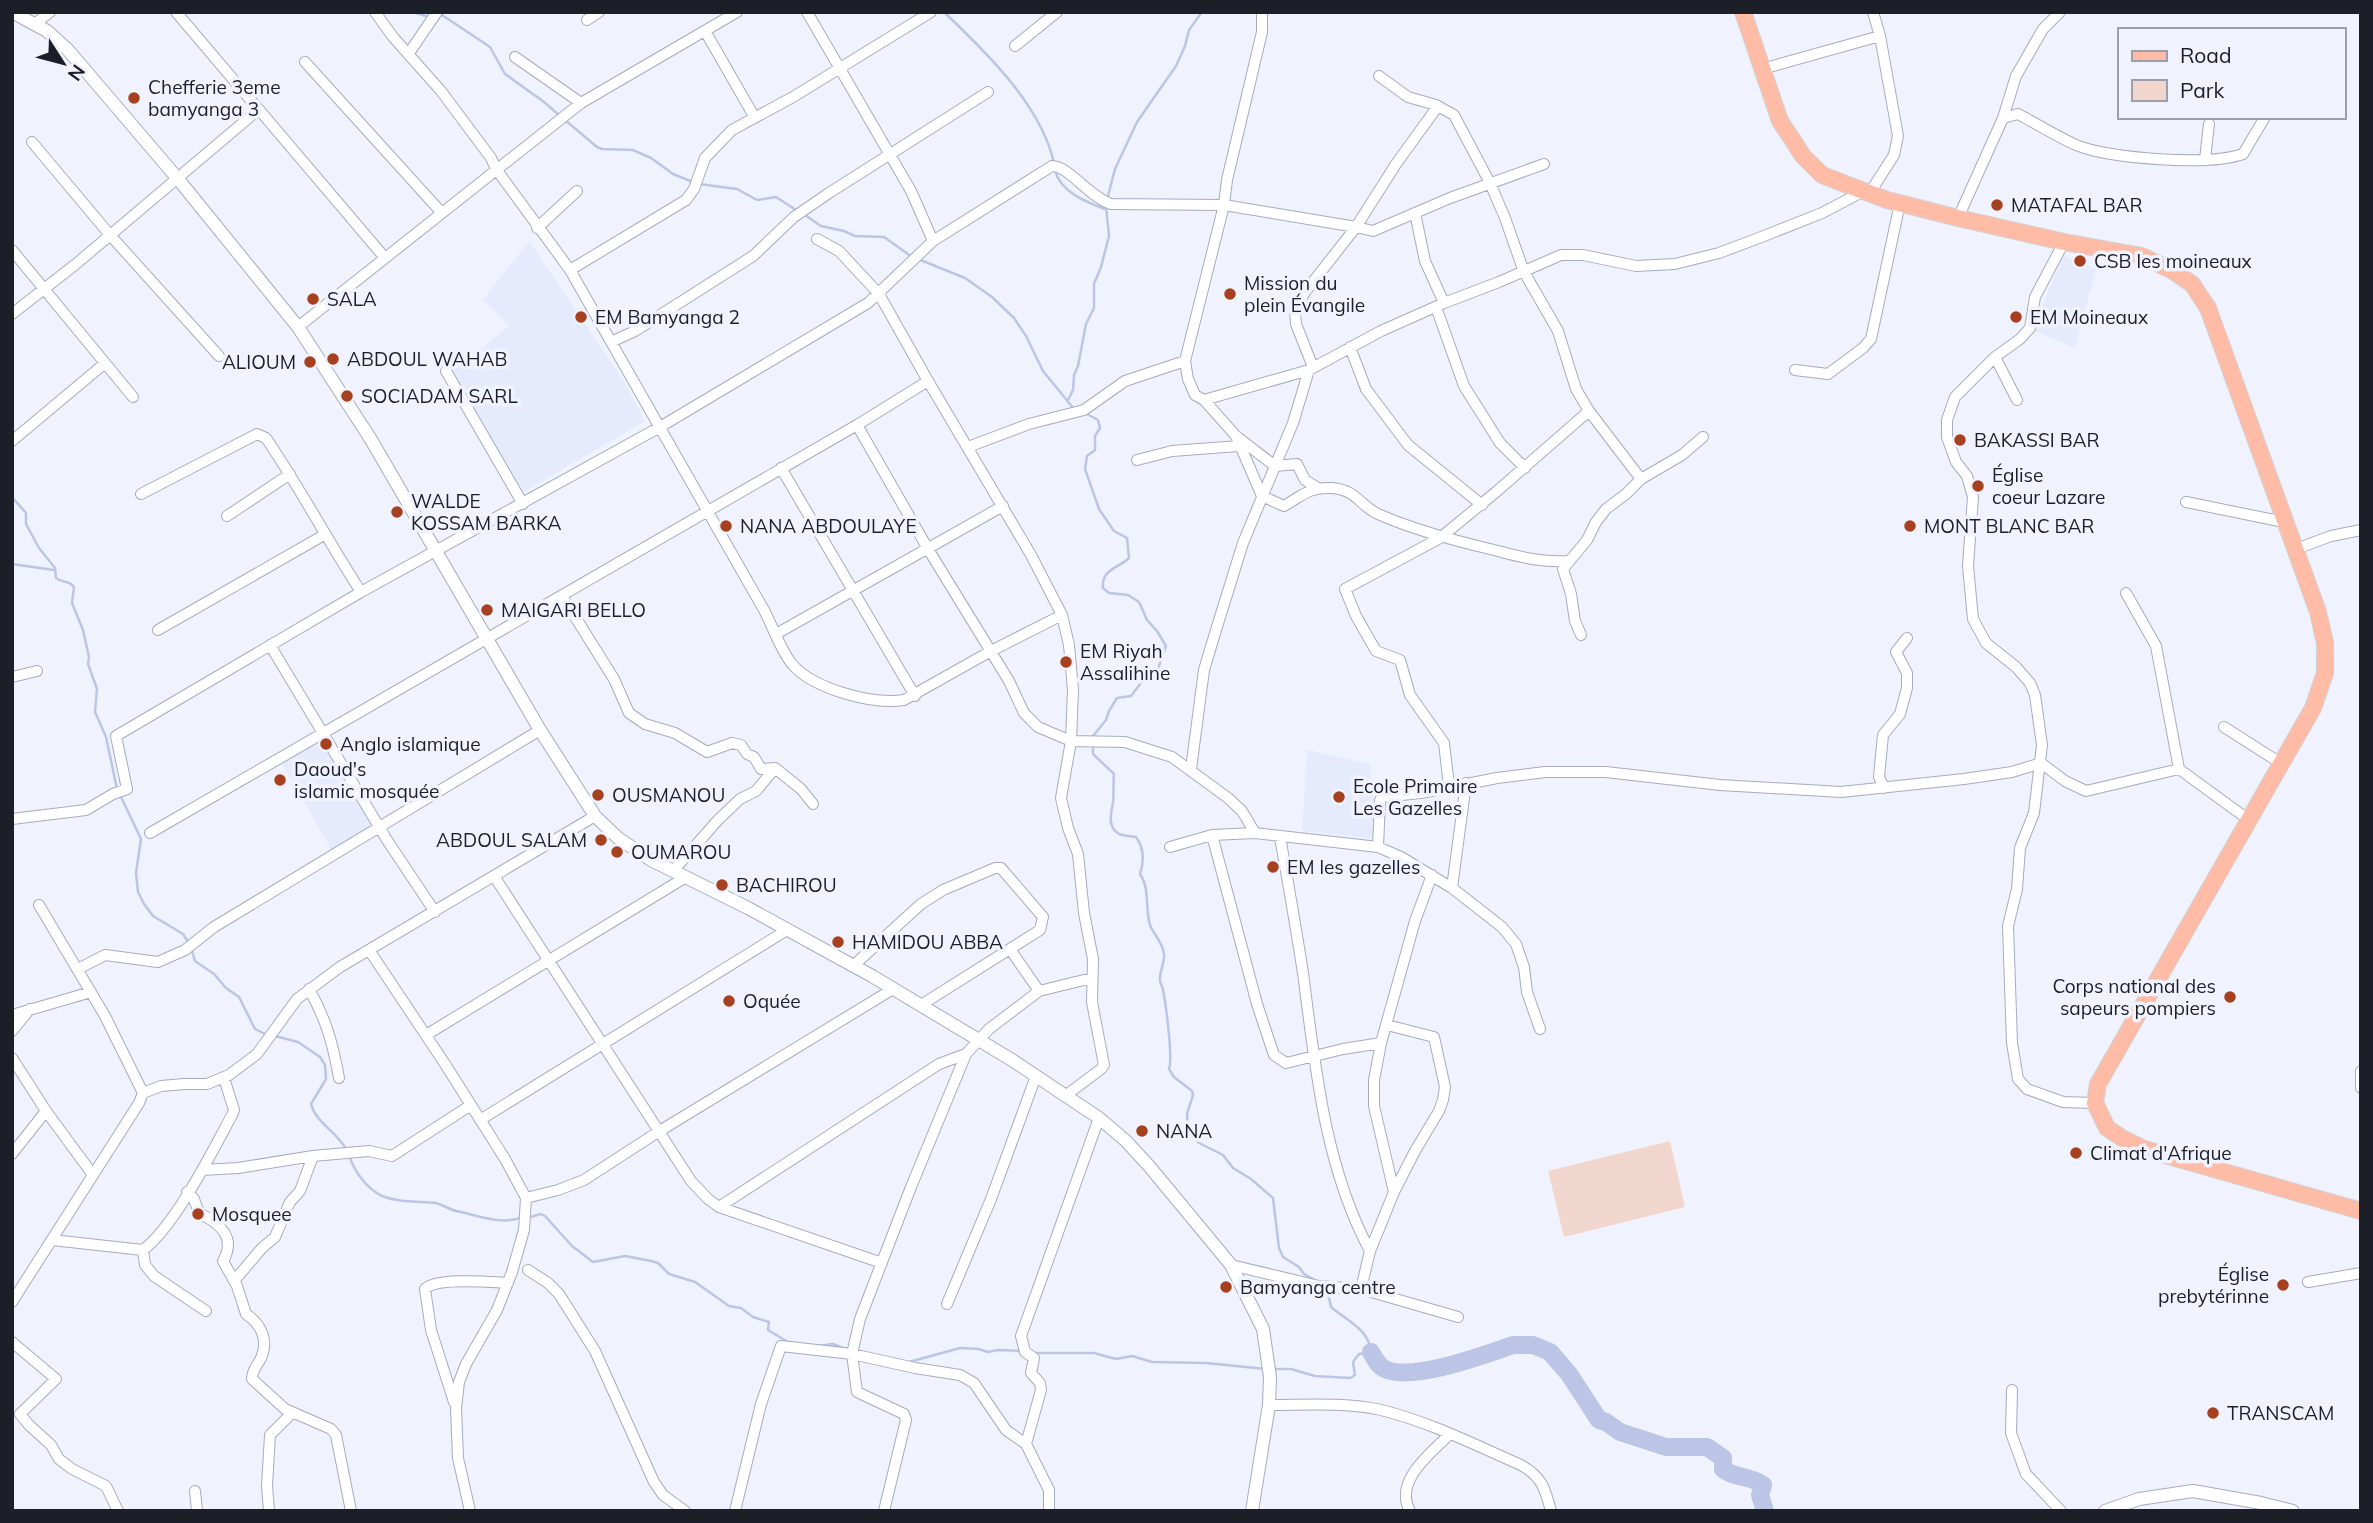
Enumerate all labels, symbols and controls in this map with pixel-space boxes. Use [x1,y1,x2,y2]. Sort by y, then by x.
north arrow [28,28,98,98]
legend [2118,28,2345,119]
text: Road [2180,42,2231,68]
text: N [63,60,91,86]
place label: Chefferie 3eme bamyanga 3 [148,75,281,121]
text: Park [2180,77,2224,103]
marker: Chefferie 3eme bamyanga 3 [126,90,142,106]
place label: MATAFAL BAR [2011,193,2143,217]
marker: MATAFAL BAR [1989,197,2005,213]
place label: CSB les moineaux [2094,249,2252,273]
marker: CSB les moineaux [2072,253,2088,269]
place label: Mission du plein Évangile [1244,271,1365,317]
marker: Mission du plein Évangile [1222,286,1238,302]
place label: SALA [327,287,377,311]
marker: SALA [305,291,321,307]
place label: EM Bamyanga 2 [595,305,740,329]
place label: EM Moineaux [2030,305,2148,329]
marker: EM Bamyanga 2 [573,309,589,325]
marker: EM Moineaux [2008,309,2024,325]
place label: ABDOUL WAHAB [347,347,507,371]
place label: ALIOUM [222,350,296,374]
marker: ABDOUL WAHAB [325,351,341,367]
marker: ALIOUM [302,354,318,370]
place label: SOCIADAM SARL [361,384,518,408]
marker: SOCIADAM SARL [339,388,355,404]
place label: BAKASSI BAR [1974,428,2100,452]
marker: BAKASSI BAR [1952,432,1968,448]
place label: Église coeur Lazare [1992,463,2105,509]
marker: Église coeur Lazare [1970,478,1986,494]
place label: WALDE KOSSAM BARKA [411,489,561,535]
marker: WALDE KOSSAM BARKA [389,504,405,520]
place label: NANA ABDOULAYE [740,514,917,538]
place label: MONT BLANC BAR [1924,514,2095,538]
marker: NANA ABDOULAYE [718,518,734,534]
marker: MONT BLANC BAR [1902,518,1918,534]
place label: MAIGARI BELLO [501,598,646,622]
marker: MAIGARI BELLO [479,602,495,618]
place label: EM Riyah Assalihine [1080,639,1170,685]
marker: EM Riyah Assalihine [1058,654,1074,670]
place label: Anglo islamique [340,732,481,756]
marker: Anglo islamique [318,736,334,752]
place label: Daoud's islamic mosquée [294,757,439,803]
marker: Daoud's islamic mosquée [272,772,288,788]
place label: Ecole Primaire Les Gazelles [1353,774,1477,820]
place label: OUSMANOU [612,783,725,807]
marker: OUSMANOU [590,787,606,803]
marker: Ecole Primaire Les Gazelles [1331,789,1347,805]
place label: ABDOUL SALAM [436,828,587,852]
marker: ABDOUL SALAM [593,832,609,848]
place label: OUMAROU [631,840,731,864]
marker: OUMAROU [609,844,625,860]
place label: EM les gazelles [1287,855,1420,879]
marker: EM les gazelles [1265,859,1281,875]
place label: BACHIROU [736,873,837,897]
marker: BACHIROU [714,877,730,893]
place label: HAMIDOU ABBA [852,930,1003,954]
marker: HAMIDOU ABBA [830,934,846,950]
place label: Corps national des sapeurs pompiers [2052,974,2216,1020]
place label: Oquée [743,989,801,1013]
marker: Corps national des sapeurs pompiers [2222,989,2238,1005]
marker: Oquée [721,993,737,1009]
place label: NANA [1156,1119,1212,1143]
marker: NANA [1134,1123,1150,1139]
place label: Climat d'Afrique [2090,1141,2232,1165]
marker: Climat d'Afrique [2068,1145,2084,1161]
place label: Mosquee [212,1202,292,1226]
marker: Mosquee [190,1206,206,1222]
place label: Église prebytérinne [2158,1262,2269,1308]
place label: Bamyanga centre [1240,1275,1396,1299]
marker: Église prebytérinne [2275,1277,2291,1293]
marker: Bamyanga centre [1218,1279,1234,1295]
place label: TRANSCAM [2227,1401,2334,1425]
marker: TRANSCAM [2205,1405,2221,1421]

